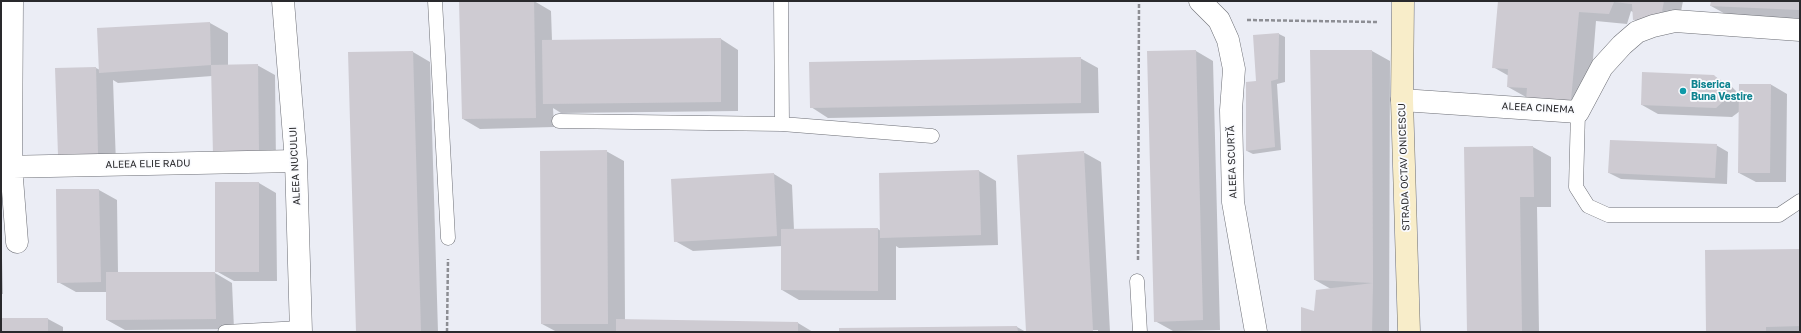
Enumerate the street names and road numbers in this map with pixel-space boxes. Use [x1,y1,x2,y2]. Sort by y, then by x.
street label: ALEEA CINEMA [1501,100,1575,116]
street label: STRADA OCTAV ONICESCU [1396,103,1412,231]
street label: ALEEA SCURTĂ [1225,125,1239,199]
street label: ALEEA NUCULUI [287,126,303,206]
street label: ALEEA ELIE RADU [105,157,191,171]

